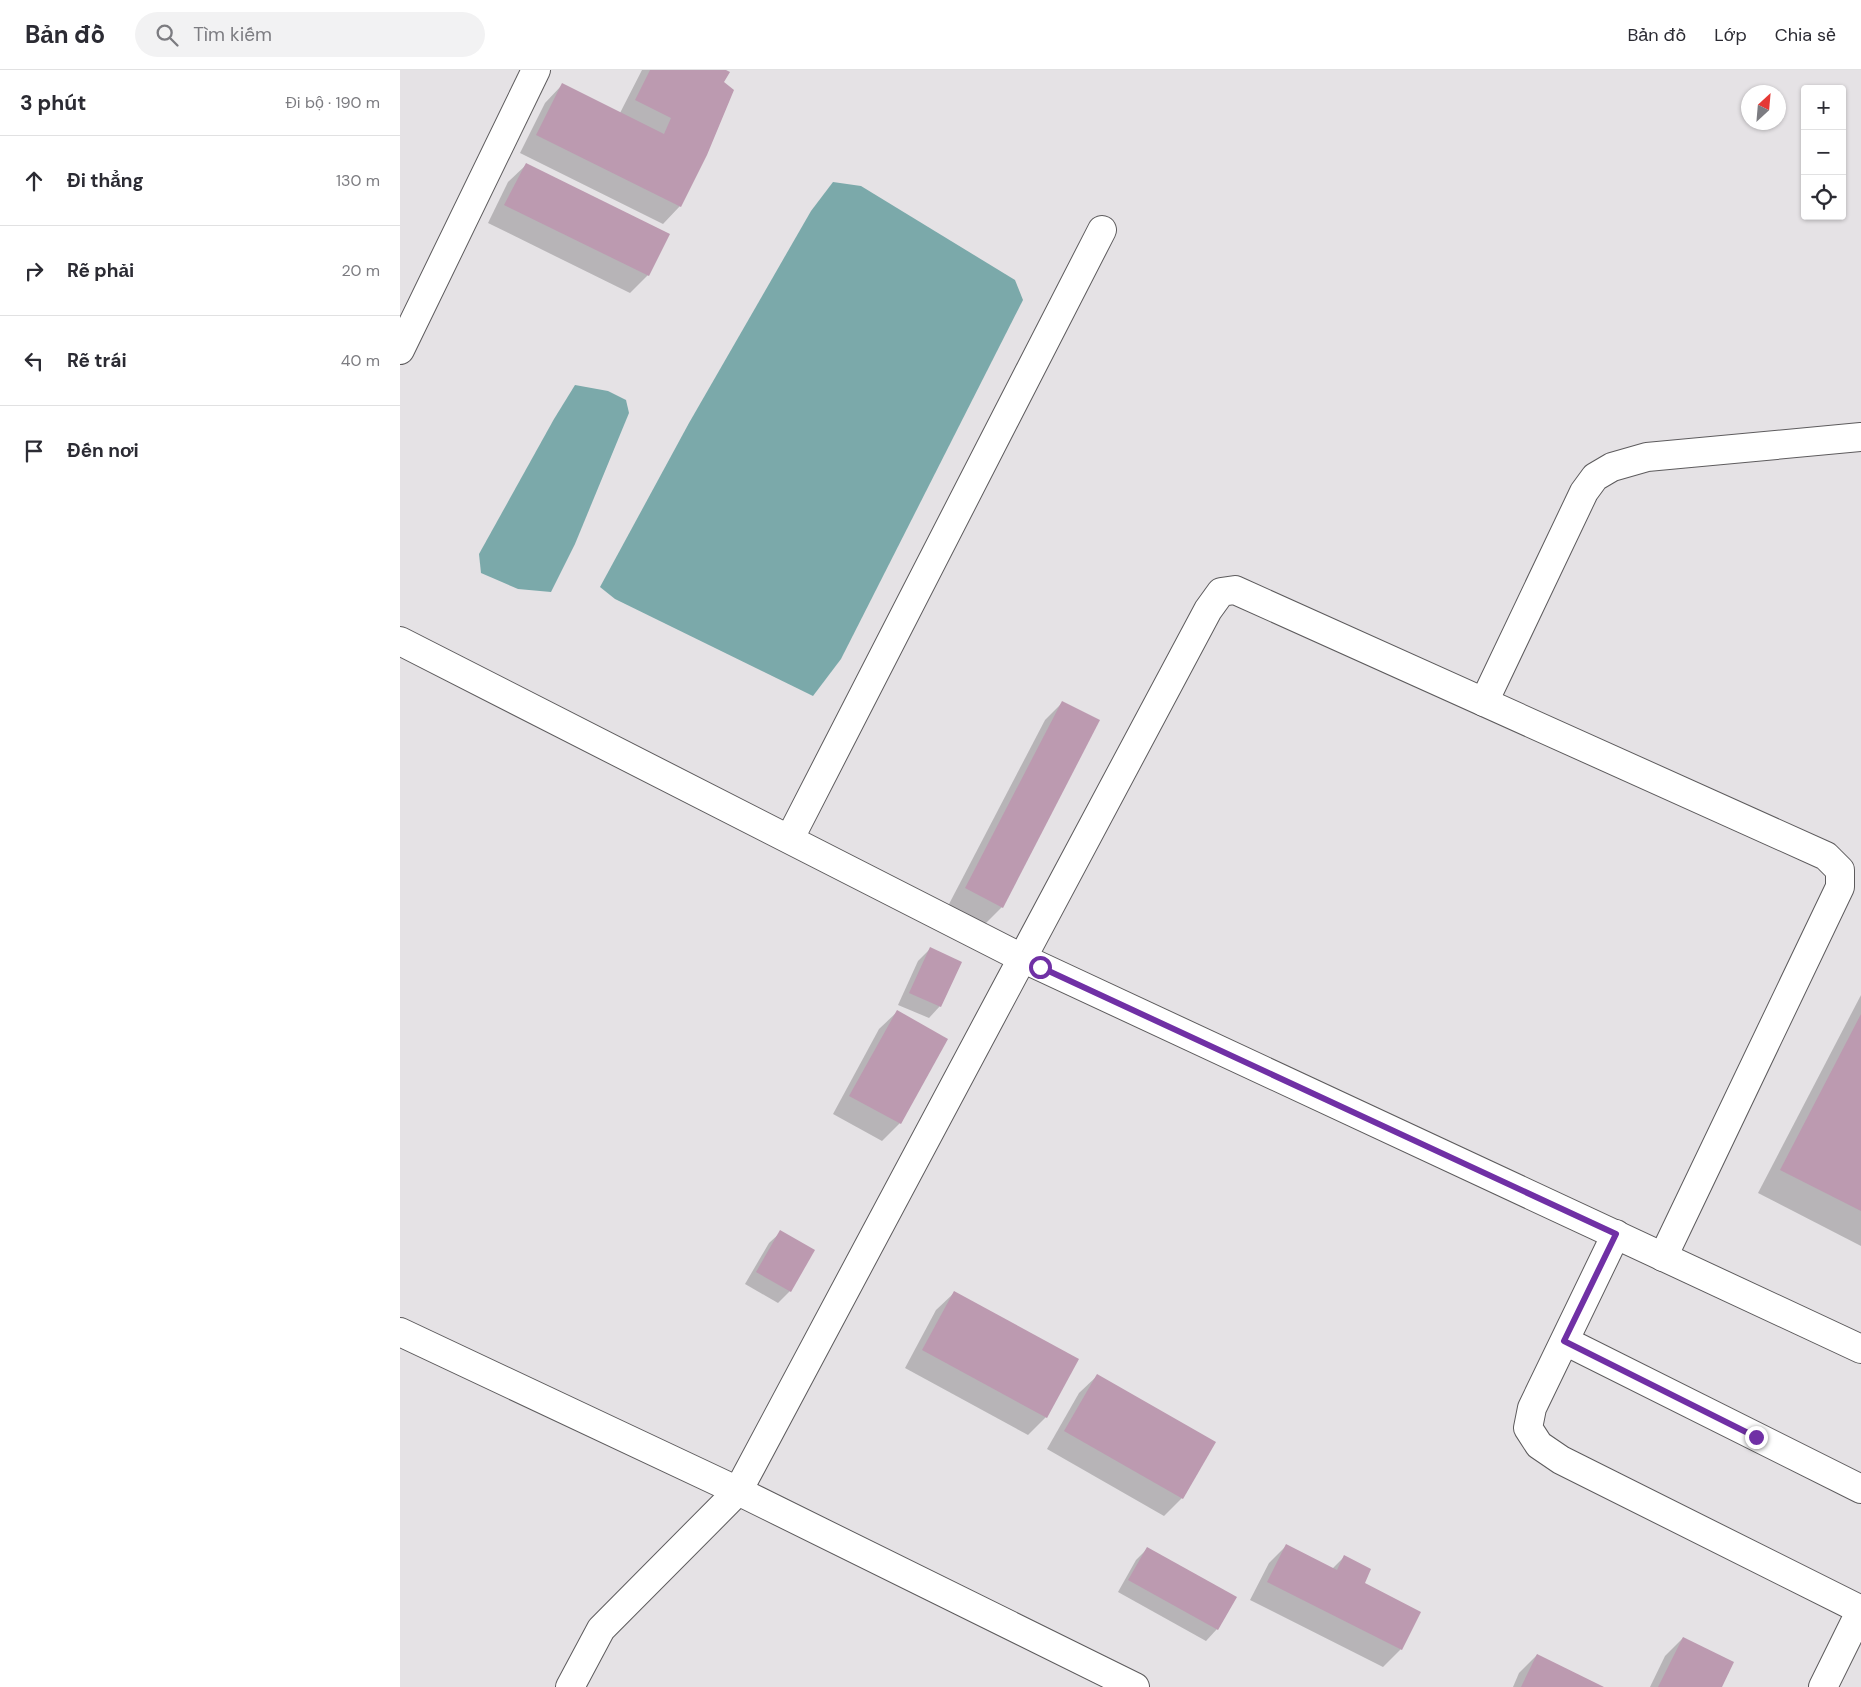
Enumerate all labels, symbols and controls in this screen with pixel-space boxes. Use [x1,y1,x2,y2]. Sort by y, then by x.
search box [135,12,485,57]
text: Bản đồ [25,19,105,50]
icon: search [153,21,181,49]
text: Tìm kiếm [193,22,272,47]
text: Bản đồ [1627,23,1686,47]
text: Lớp [1714,23,1747,47]
text: Chia sẻ [1775,23,1836,47]
north arrow [1741,85,1786,130]
map controls [1801,85,1846,220]
button: + [1801,85,1846,130]
text: 3 phút [20,89,86,117]
text: Đi bộ · 190 m [285,92,380,113]
button: − [1801,130,1846,175]
icon: ahead [20,167,48,195]
text: Đi thẳng [67,168,144,193]
text: 130 m [336,170,380,191]
button: locate [1801,175,1846,220]
icon: right [20,257,48,285]
text: Rẽ phải [67,258,134,283]
text: 20 m [341,260,380,281]
icon: left [20,347,48,375]
text: Rẽ trái [67,348,127,373]
text: 40 m [341,350,380,371]
icon: arrive [20,437,48,465]
text: Đến nơi [67,438,139,463]
route start [1029,956,1052,979]
route end [1745,1426,1768,1449]

